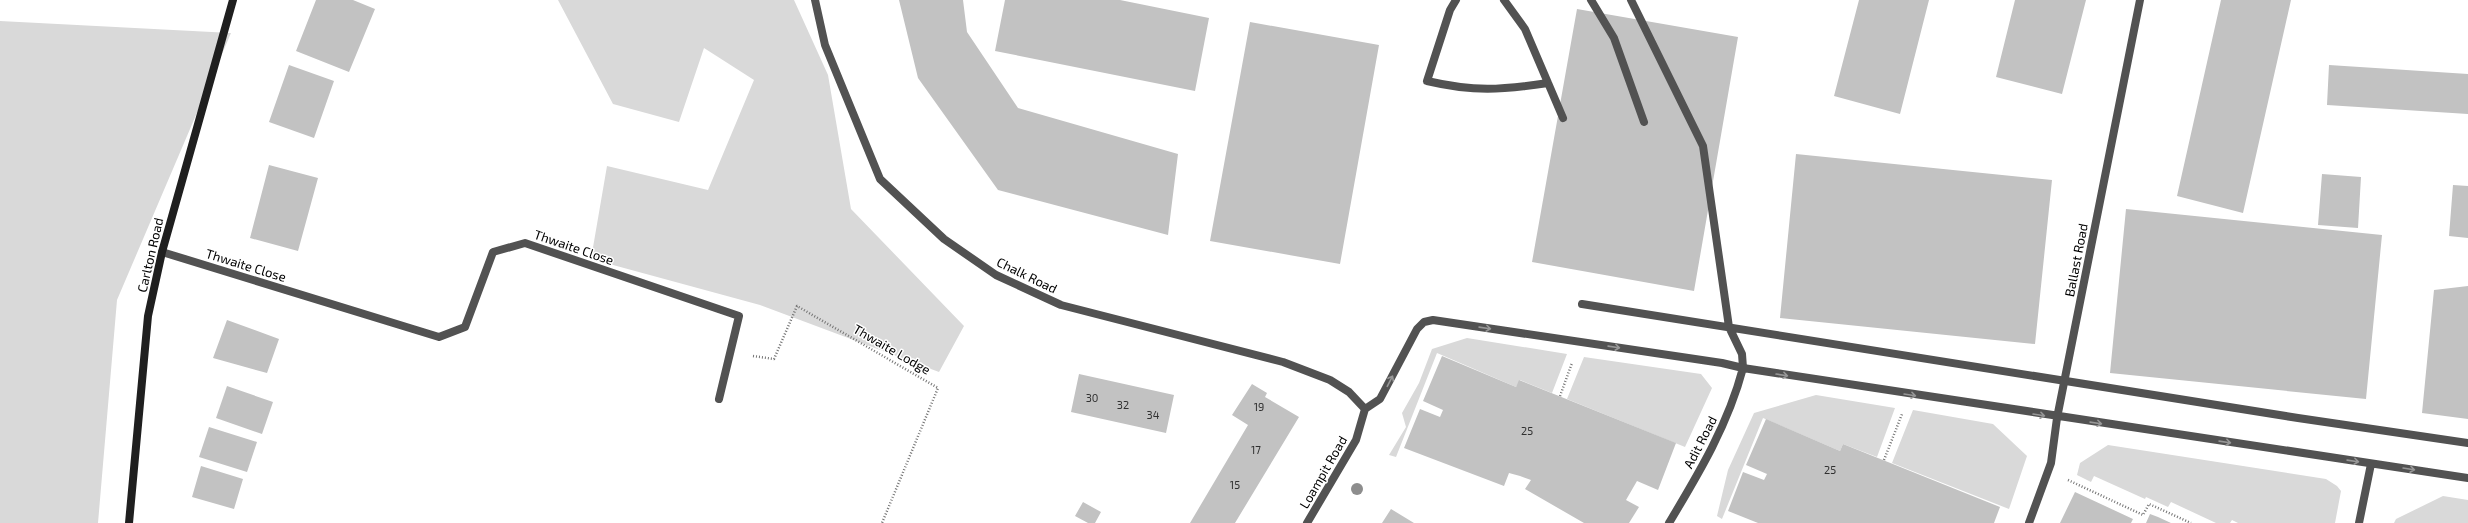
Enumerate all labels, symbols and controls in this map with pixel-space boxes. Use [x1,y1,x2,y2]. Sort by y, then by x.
street label: Carlton Road [134,216,166,294]
street label: Ballast Road [2061,222,2091,298]
street label: Thwaite Close [532,226,616,268]
street label: Thwaite Close [204,245,288,285]
street label: Chalk Road [994,253,1060,297]
street label: Thwaite Lodge [850,320,934,378]
one-way arrow [1478,324,1491,332]
one-way arrow [1607,343,1620,351]
one-way arrow [1775,371,1788,379]
one-way arrow [1387,375,1394,387]
house number: 30 [1086,391,1098,404]
one-way arrow [1903,391,1916,399]
house number: 32 [1117,398,1129,411]
house number: 19 [1254,400,1264,413]
house number: 34 [1147,408,1160,421]
one-way arrow [2032,411,2045,419]
street label: Adit Road [1680,413,1720,471]
one-way arrow [2089,419,2102,427]
house number: 25 [1521,424,1533,437]
street label: Loampit Road [1296,433,1350,511]
one-way arrow [2218,438,2231,446]
house number: 17 [1251,443,1261,456]
one-way arrow [2346,457,2359,465]
house number: 25 [1824,463,1836,476]
one-way arrow [2402,466,2415,474]
house number: 15 [1230,478,1240,491]

